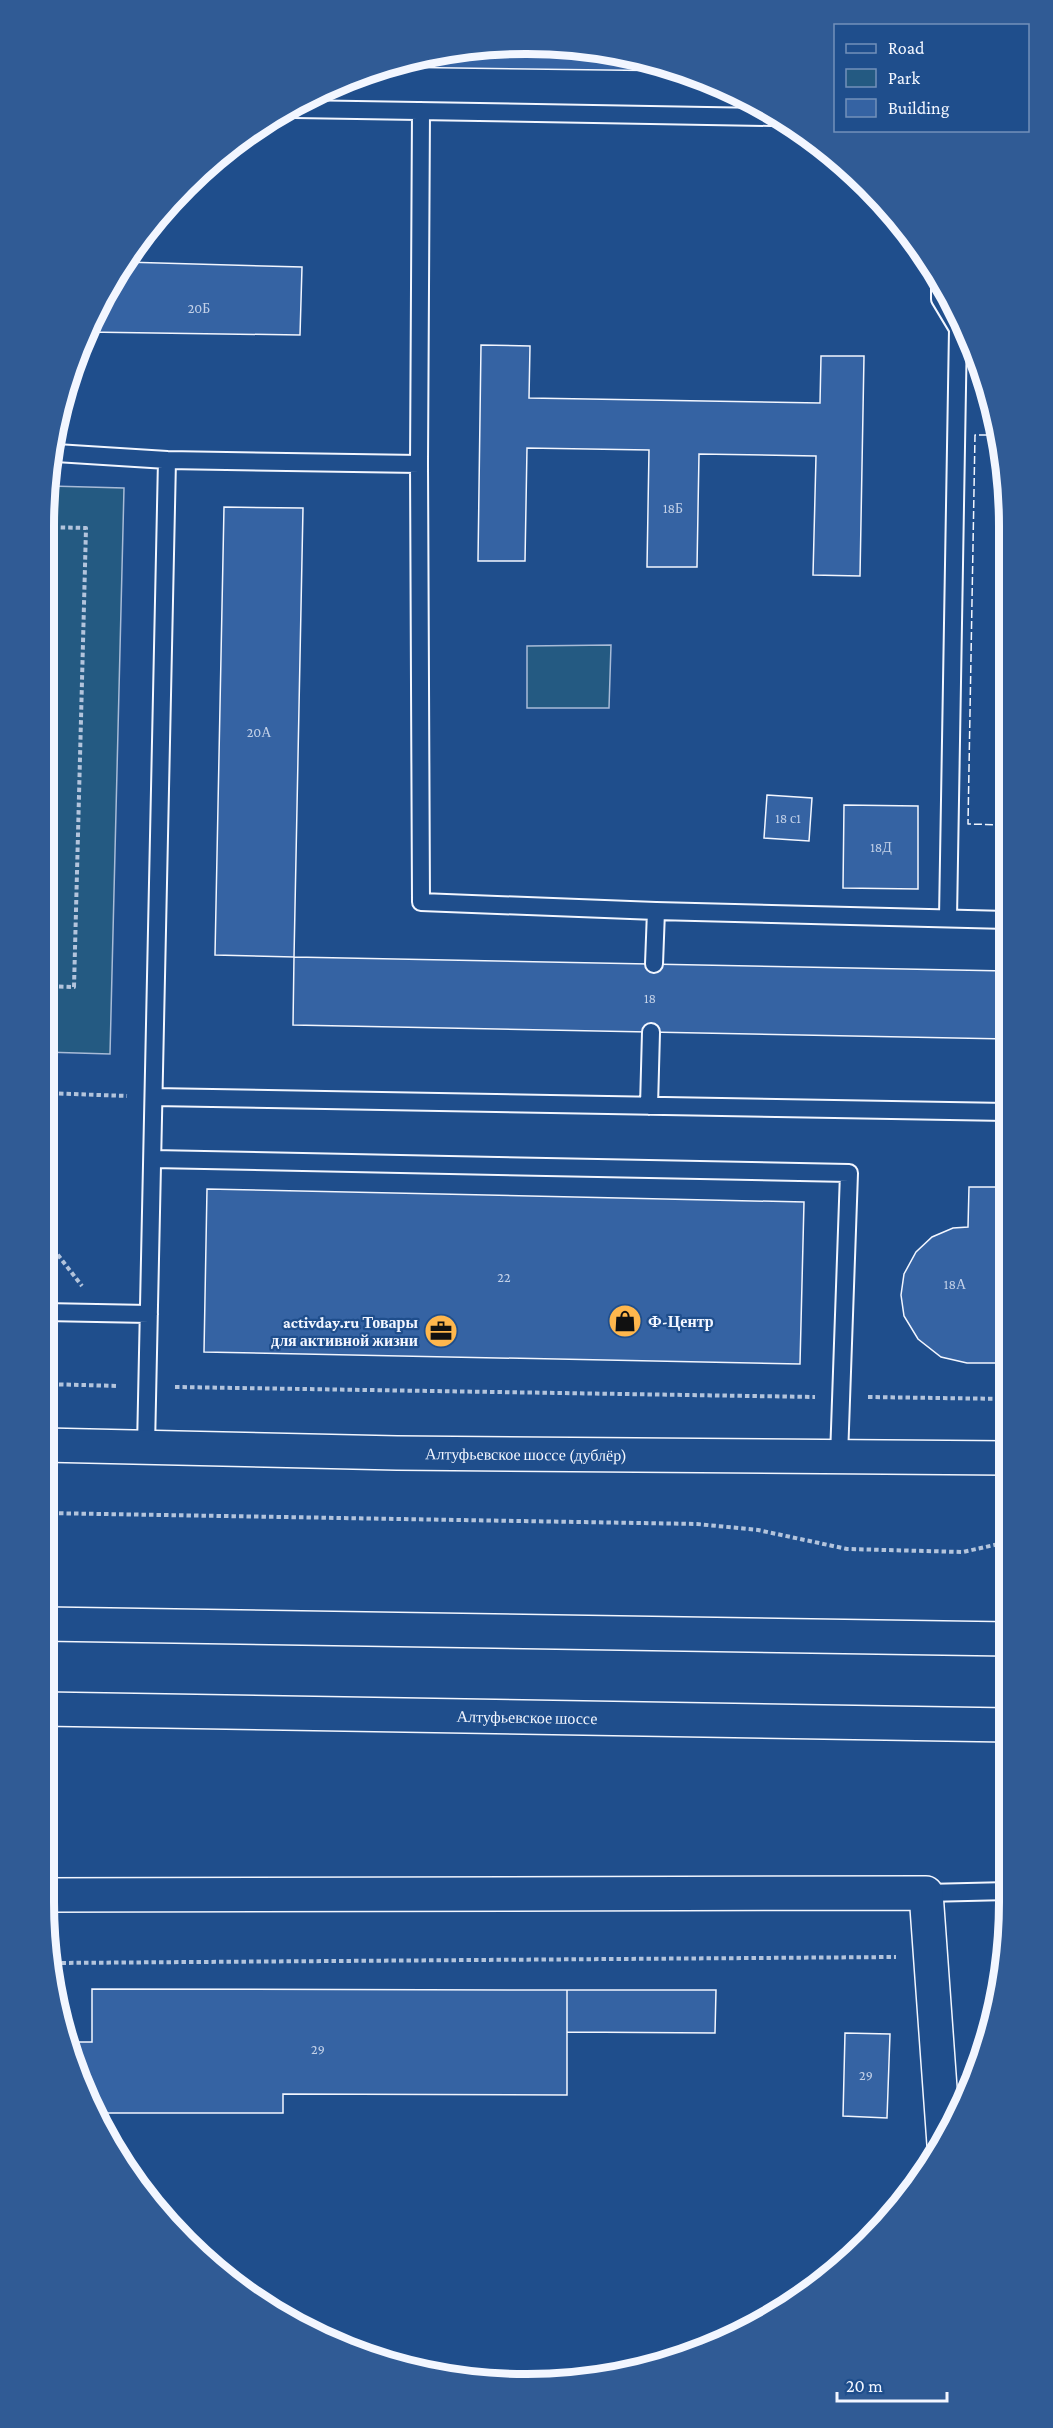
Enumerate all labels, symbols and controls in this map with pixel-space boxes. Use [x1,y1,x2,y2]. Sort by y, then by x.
legend [834,24,1029,132]
text: Road [888,38,925,58]
text: Park [888,68,920,88]
text: Building [888,98,950,118]
house number: 20Б [188,300,210,316]
house number: 18Б [663,500,683,516]
house number: 20А [247,724,272,740]
house number: 18 с1 [775,810,801,826]
house number: 18Д [870,839,892,855]
house number: 18 [644,990,656,1006]
house number: 22 [497,1269,511,1285]
house number: 18А [944,1276,967,1292]
shop icon: Ф-Центр [607,1303,643,1339]
office icon: activday.ru Товары для активной жизни [423,1313,459,1349]
place label: Ф-Центр [648,1313,714,1331]
place label: activday.ru Товары для активной жизни [271,1314,418,1349]
street label: Алтуфьевское шоссе (дублёр) [425,1445,627,1464]
street label: Алтуфьевское шоссе [456,1707,597,1727]
house number: 29 [311,2041,325,2057]
house number: 29 [859,2067,873,2083]
scale bar [837,2365,946,2403]
text: 20 m [846,2376,883,2396]

